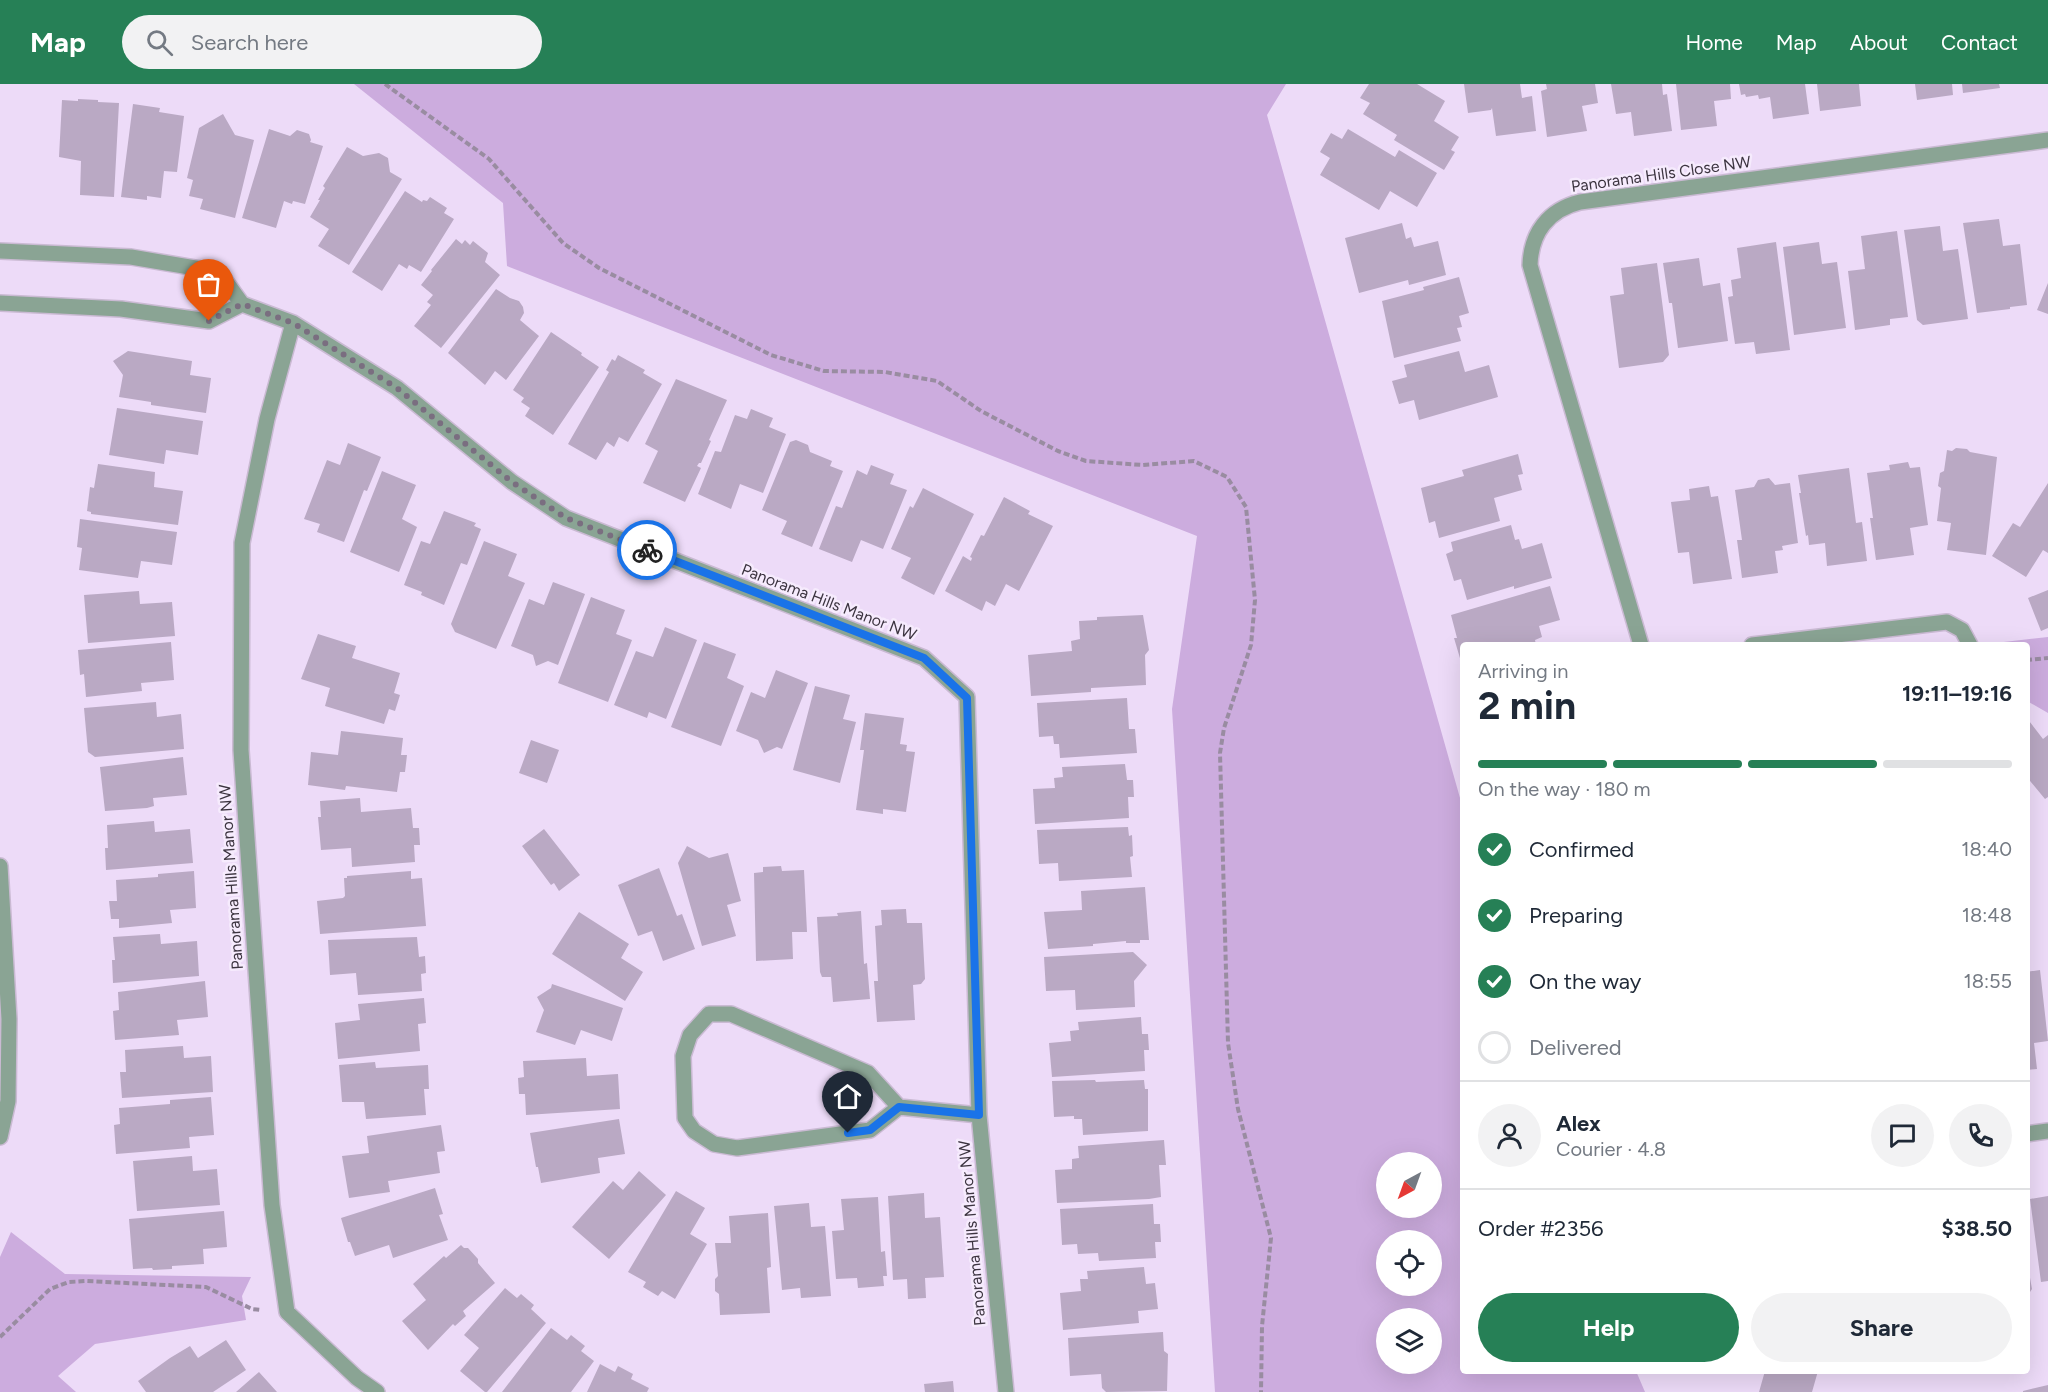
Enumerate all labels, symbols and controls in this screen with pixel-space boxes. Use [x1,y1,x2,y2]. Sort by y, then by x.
search box [122,15,542,69]
text: Map [30,25,86,59]
icon: search [143,26,176,59]
text: Search here [191,29,308,56]
text: Home [1686,30,1743,55]
text: Map [1776,30,1817,55]
text: About [1850,30,1908,55]
text: Contact [1941,30,2018,55]
street label: Panorama Hills Close NW [1570,152,1753,196]
pin [183,259,234,321]
icon: bag [192,268,225,301]
courier [617,520,677,580]
icon: bike [631,534,664,567]
street label: Panorama Hills Manor NW [739,560,920,644]
text: Arriving in [1478,659,1568,683]
text: 19:11–19:16 [1902,680,2012,707]
text: 2 min [1478,682,1576,729]
text: On the way · 180 m [1478,777,1651,801]
street label: Panorama Hills Manor NW [215,783,247,970]
icon: check [1478,833,1511,866]
text: Confirmed [1529,836,1634,863]
text: 18:40 [1961,837,2012,861]
icon: check [1478,899,1511,932]
text: Preparing [1529,902,1623,929]
text: 18:48 [1962,903,2012,927]
icon: check [1478,965,1511,998]
text: On the way [1529,968,1641,995]
text: 18:55 [1963,969,2012,993]
text: Delivered [1529,1034,1622,1061]
pin [822,1071,873,1133]
icon: home [831,1080,864,1113]
button: person [1478,1104,1541,1167]
button: chat [1871,1104,1934,1167]
button: phone [1949,1104,2012,1167]
text: Alex [1556,1110,1601,1137]
text: Courier · 4.8 [1556,1137,1666,1161]
street label: Panorama Hills Manor NW [954,1139,990,1326]
north arrow [1376,1152,1442,1218]
map controls [1376,1152,1442,1374]
text: Order #2356 [1478,1215,1604,1242]
text: $38.50 [1942,1215,2012,1242]
button: locate [1376,1230,1442,1296]
button: Help [1478,1293,1739,1362]
button: Share [1751,1293,2012,1362]
button: layers [1376,1308,1442,1374]

